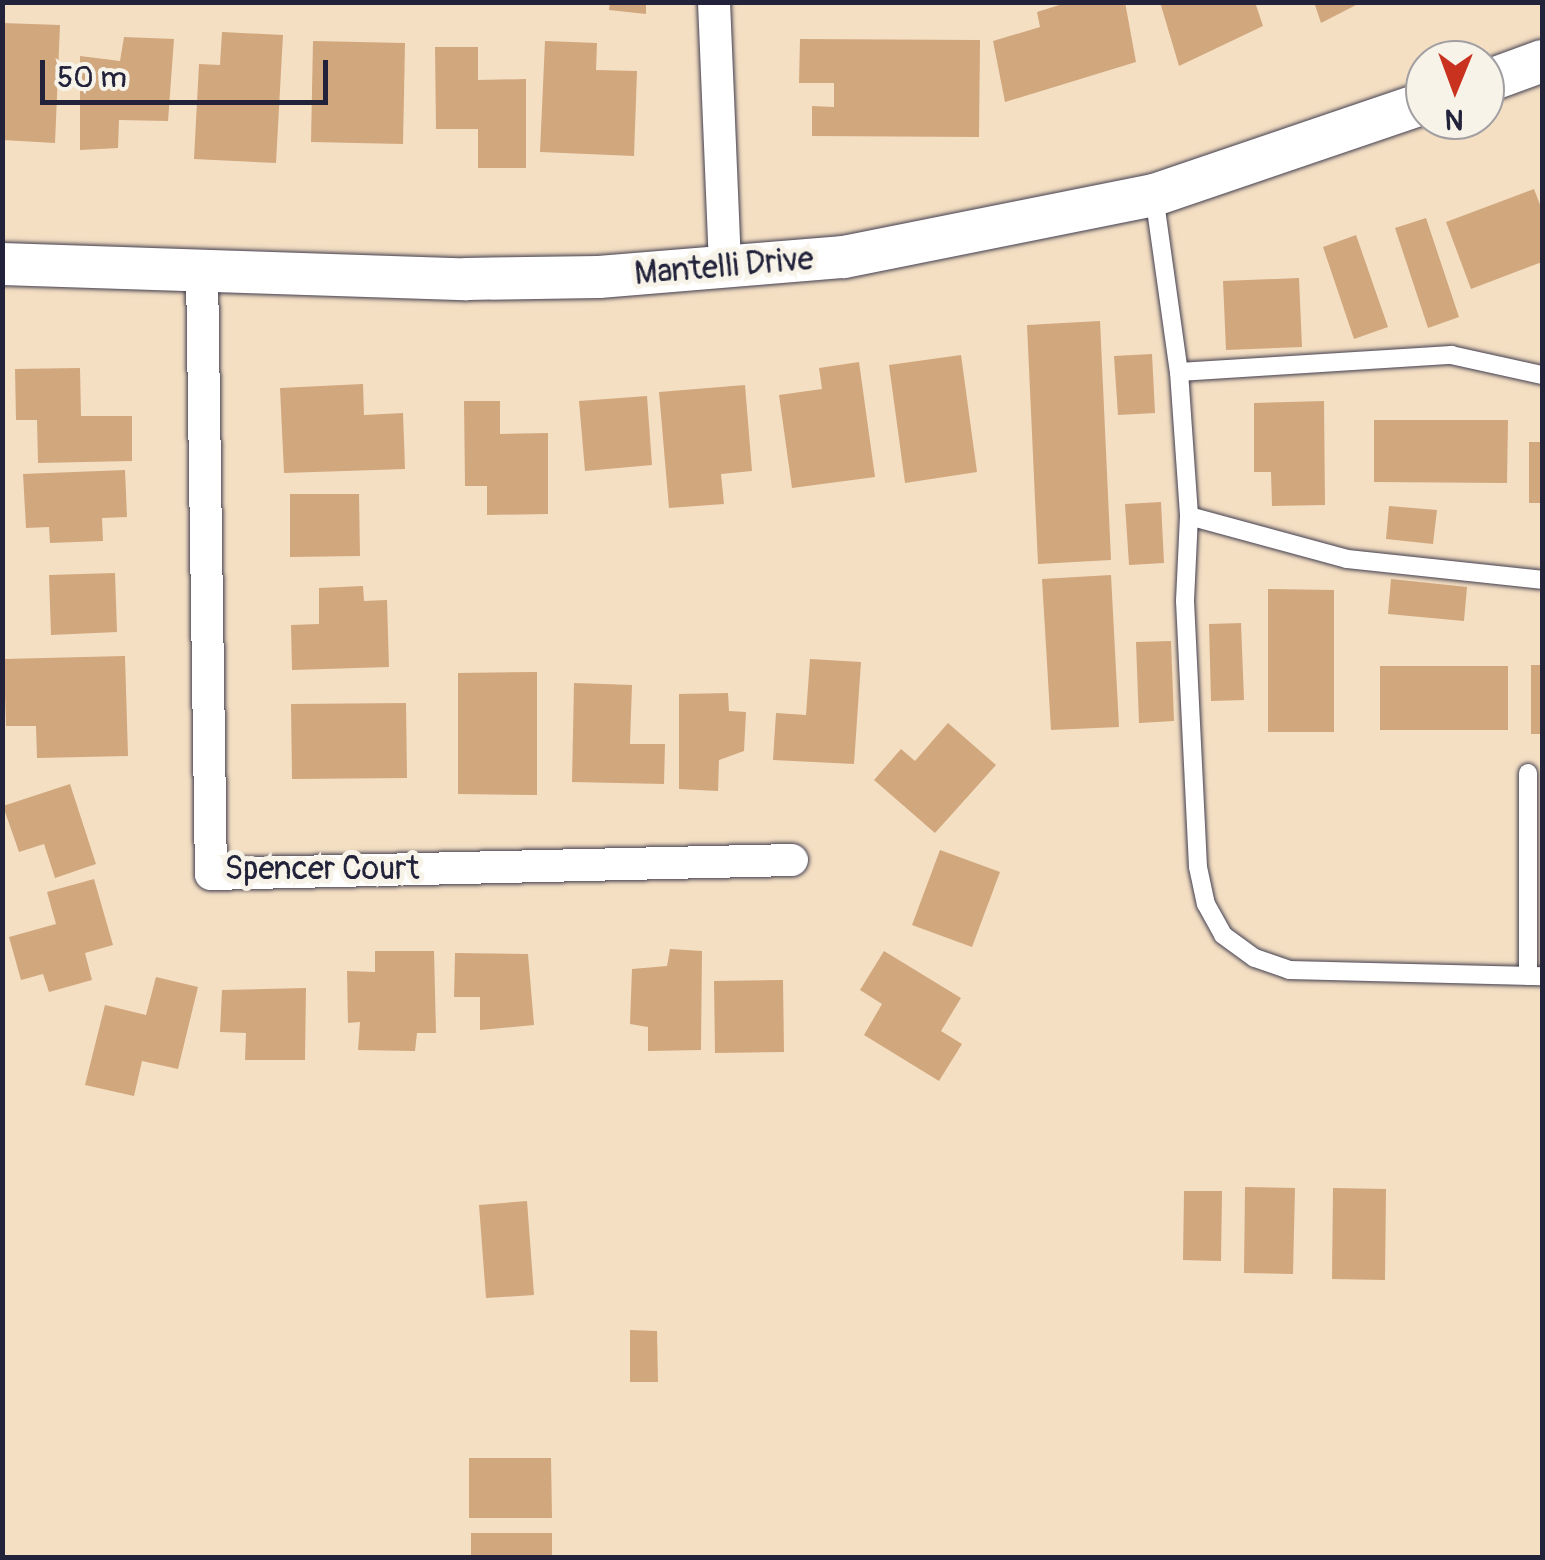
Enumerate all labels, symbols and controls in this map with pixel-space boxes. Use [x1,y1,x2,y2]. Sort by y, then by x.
scale bar [45,40,332,102]
north arrow [1405,40,1505,140]
text: 50 m [57,59,127,96]
text: N [1445,101,1464,136]
street label: Mantelli Drive [633,240,815,294]
street label: Spencer Court [225,850,419,888]

